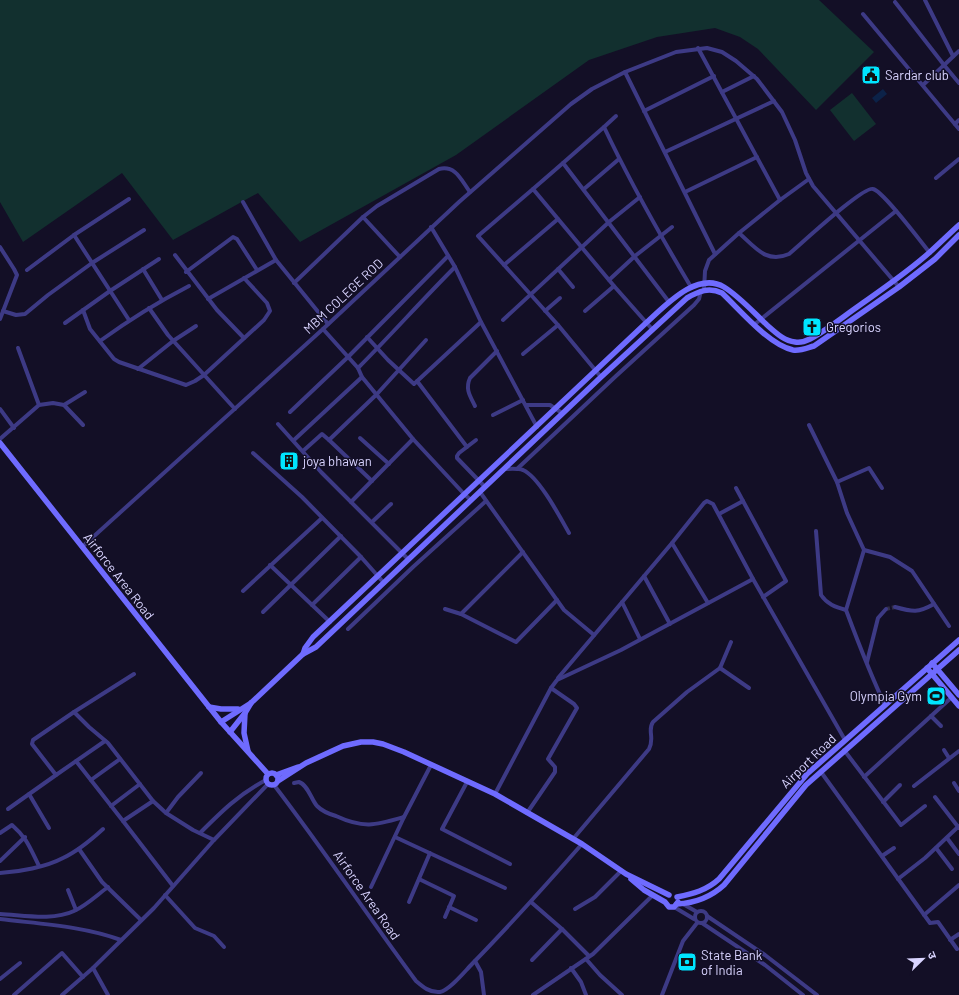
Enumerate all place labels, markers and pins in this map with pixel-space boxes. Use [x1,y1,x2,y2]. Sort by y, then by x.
public building icon: Sardar club [860,64,882,86]
place label: Sardar club [885,67,949,83]
church icon: Gregorios [801,316,823,338]
place label: Gregorios [826,319,881,335]
building icon: joya bhawan [278,450,300,472]
place label: joya bhawan [302,453,372,469]
sports icon: Olympia Gym [925,685,947,707]
place label: Olympia Gym [850,688,922,704]
place label: State Bank of India [701,947,763,978]
bank icon: State Bank of India [676,951,698,973]

